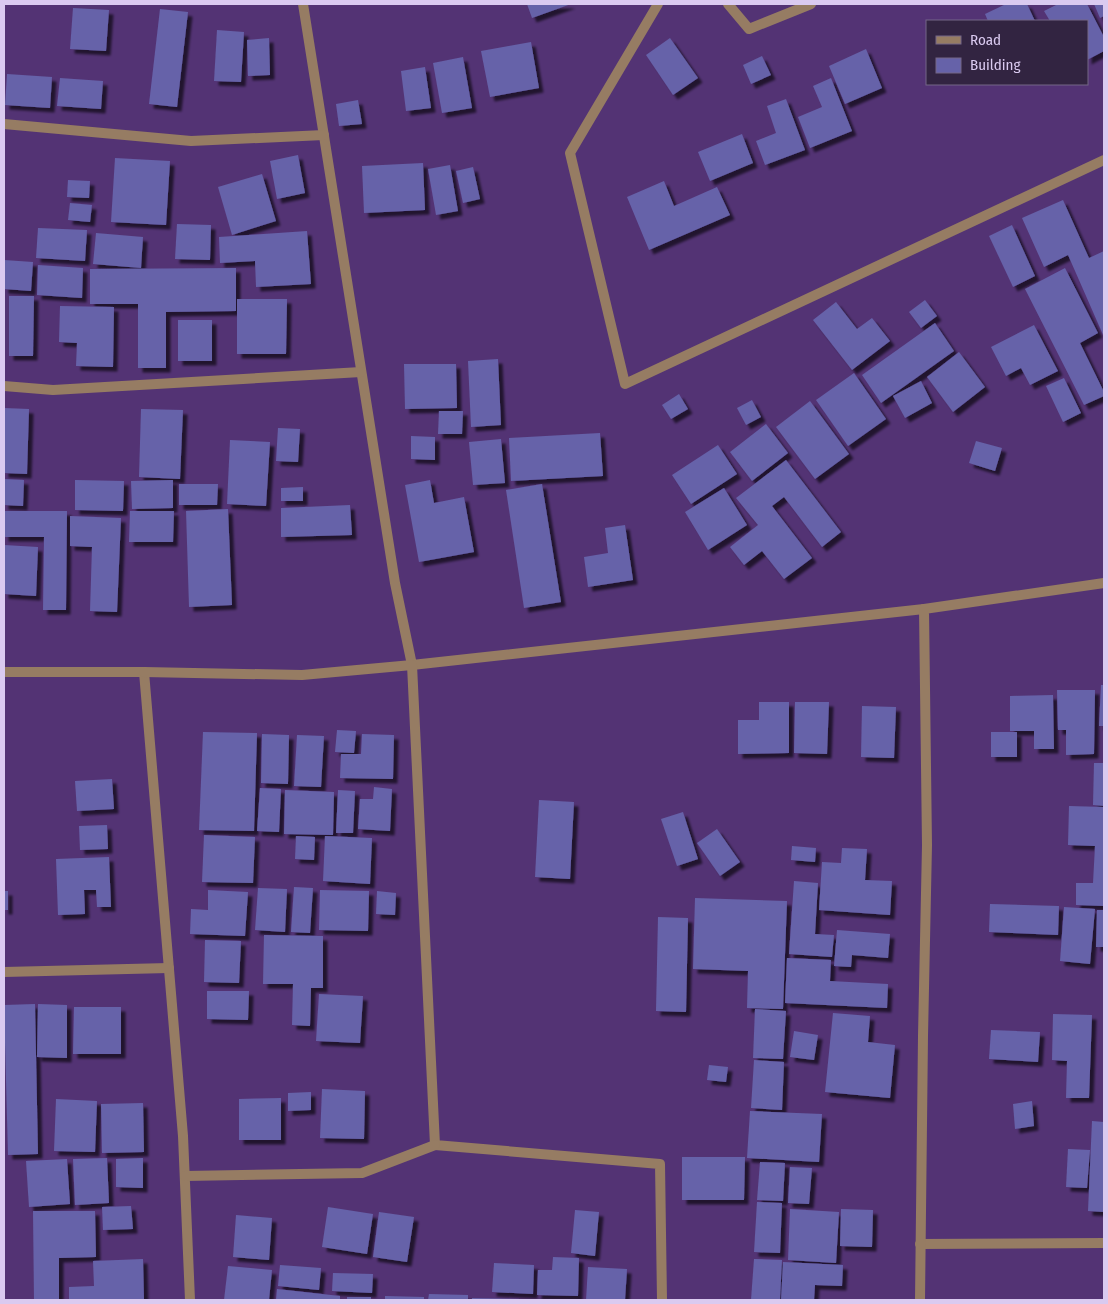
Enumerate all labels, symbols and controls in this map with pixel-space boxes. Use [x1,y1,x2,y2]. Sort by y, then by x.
legend [926,20,1088,85]
text: Road [970,31,1001,49]
text: Building [970,56,1021,74]

